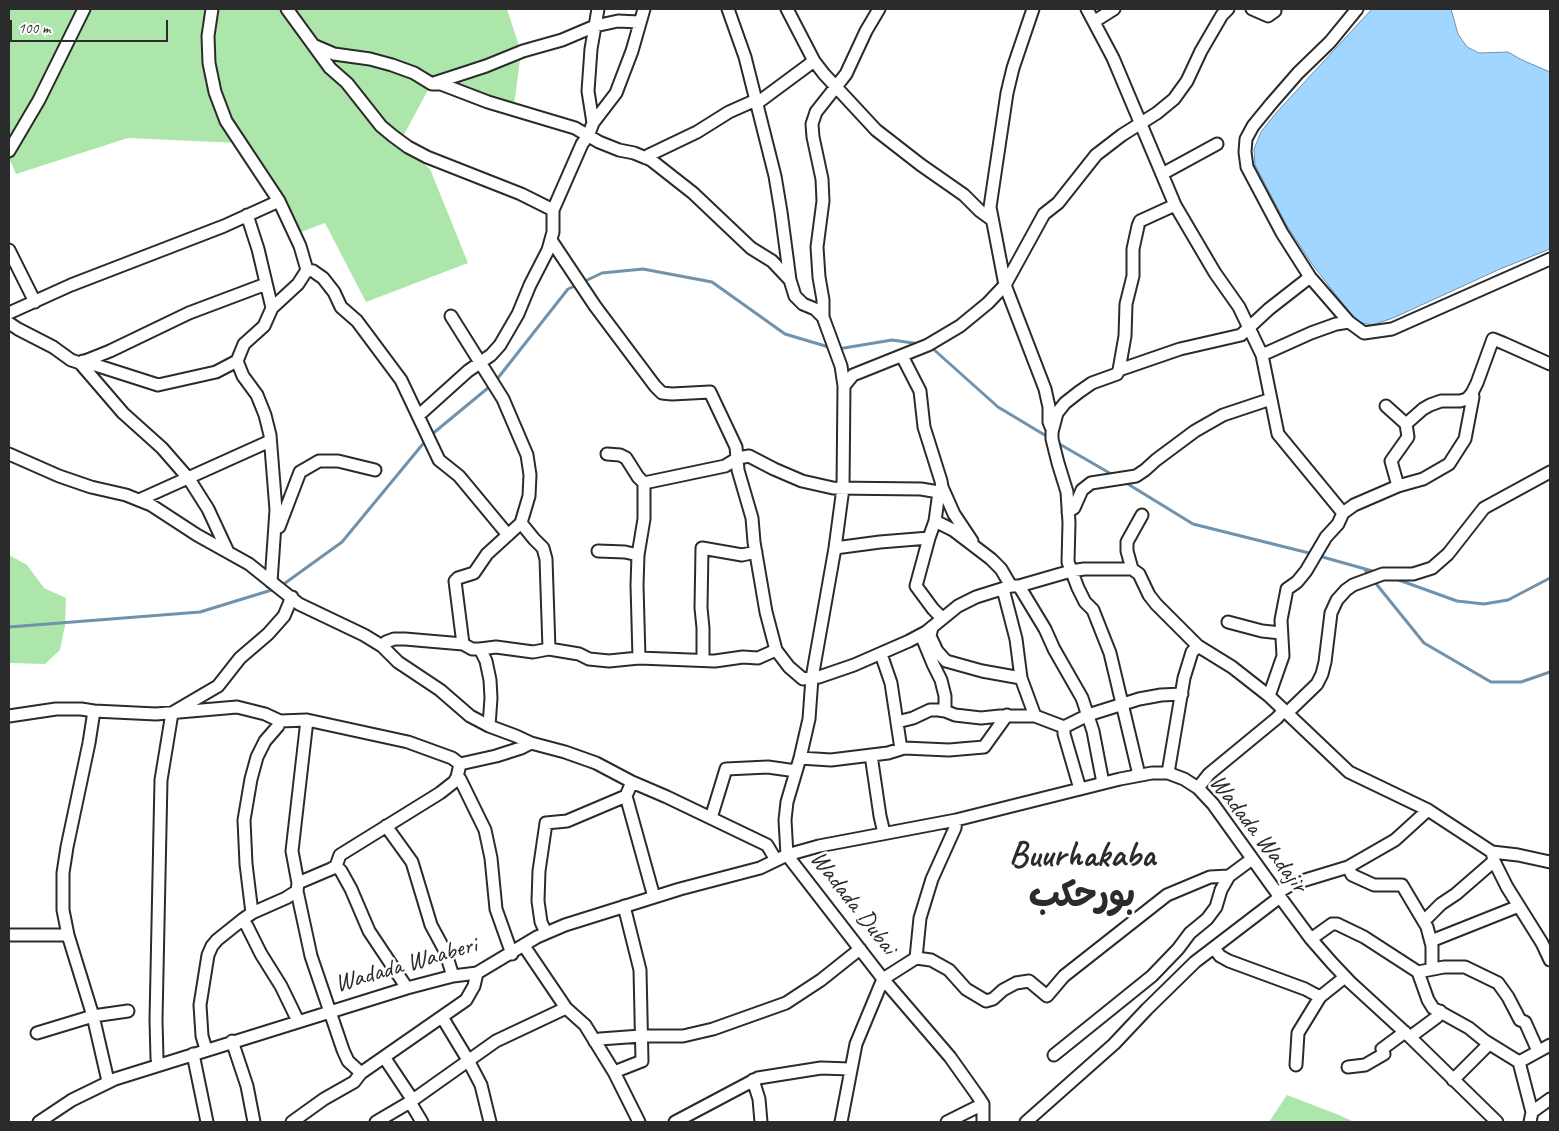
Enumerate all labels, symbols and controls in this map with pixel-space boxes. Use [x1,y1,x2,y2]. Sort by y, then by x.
scale bar [12,10,170,42]
text: 100 m [18,19,50,38]
street label: Wadada Wadajir [1202,769,1314,899]
district label: Buurhakaba بورحكب [1009,836,1155,918]
street label: Wadada Dubai [803,845,903,961]
street label: Wadada Waaberi [331,930,481,1000]

